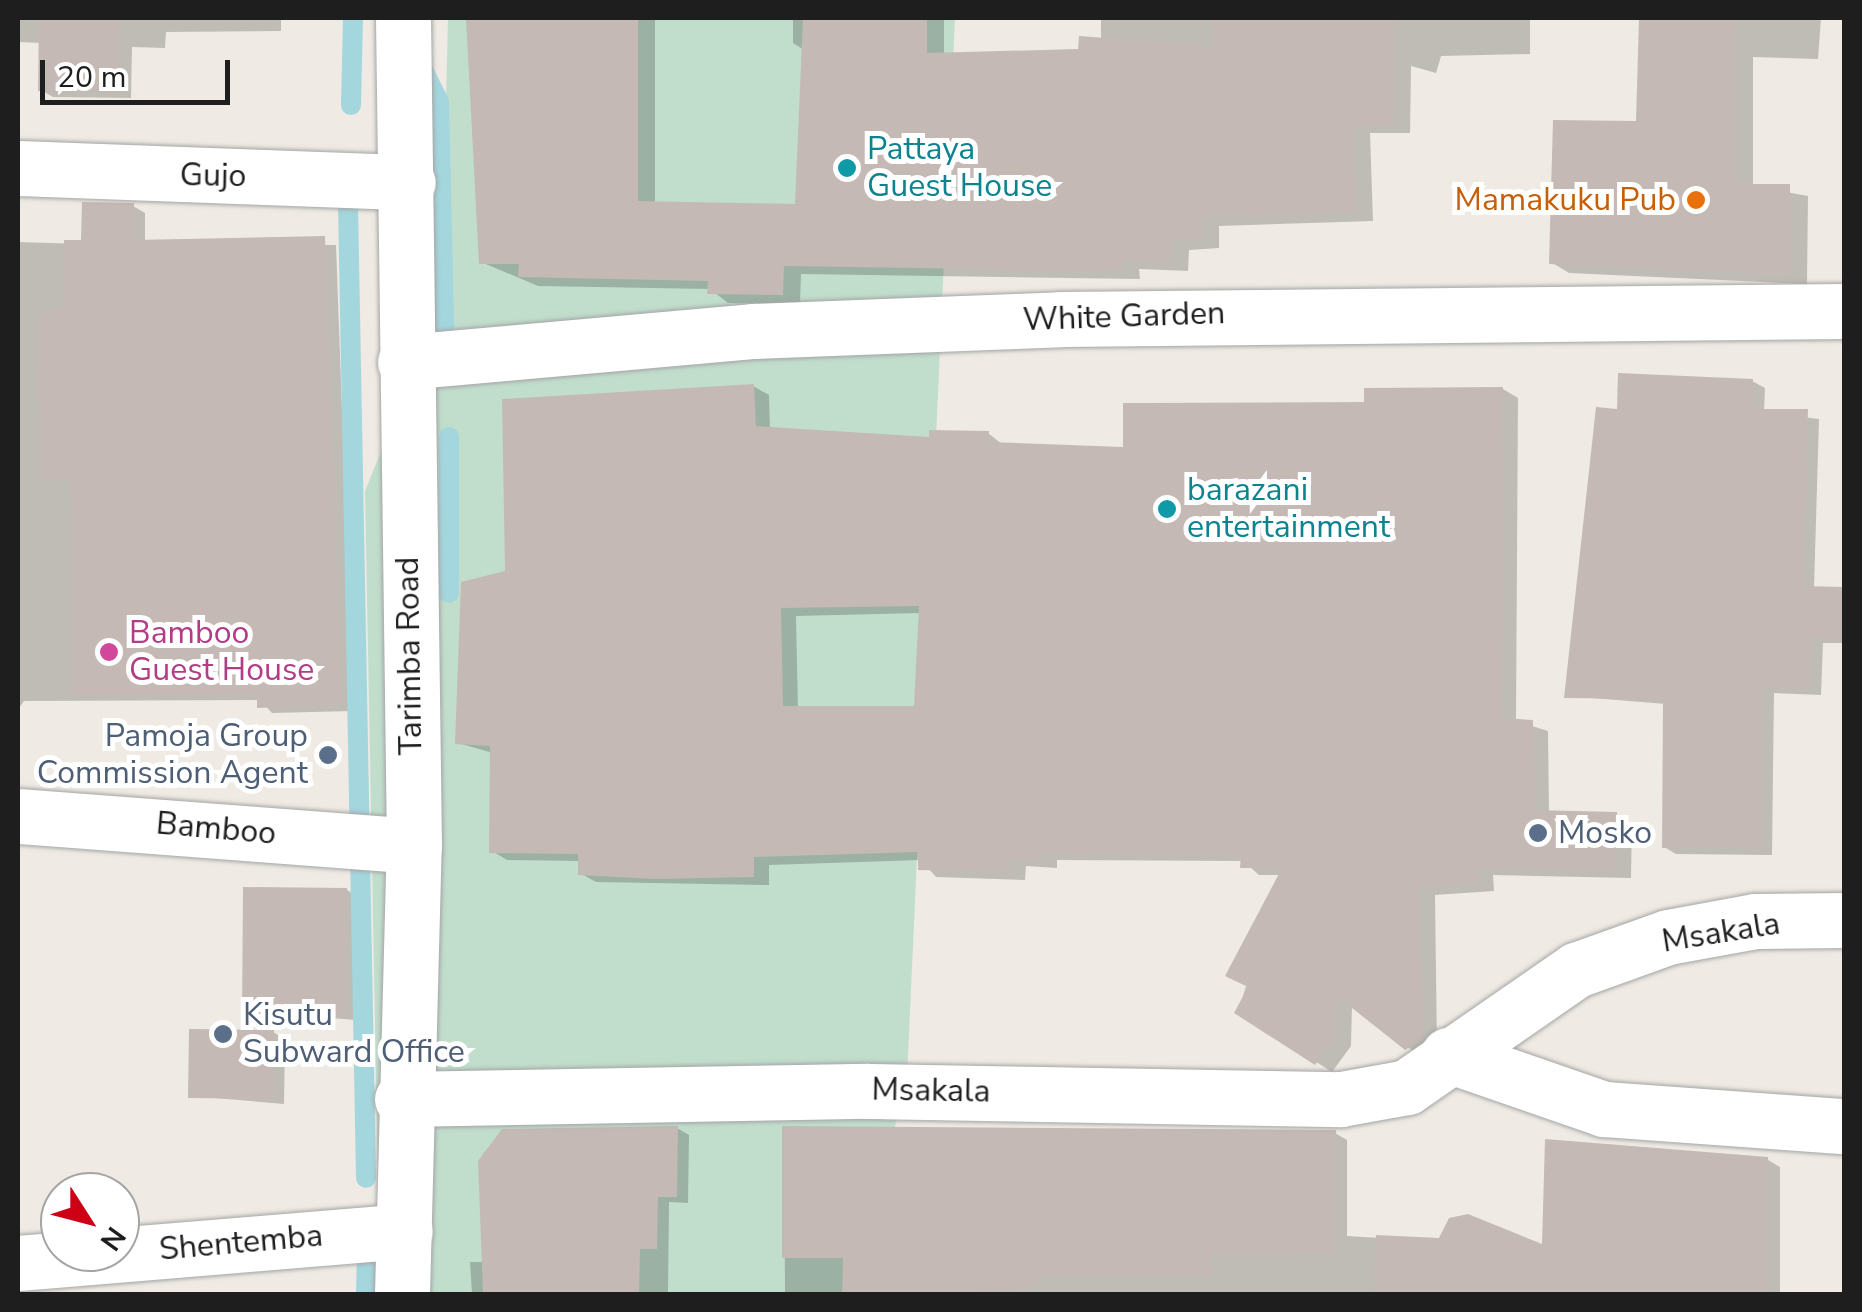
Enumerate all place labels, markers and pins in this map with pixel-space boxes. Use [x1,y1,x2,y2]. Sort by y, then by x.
place label: Pattaya Guest House [867,131,1052,206]
marker: Pattaya Guest House [836,157,858,179]
place label: Mamakuku Pub [1455,181,1676,219]
marker: Mamakuku Pub [1685,189,1707,211]
place label: barazani entertainment [1187,472,1390,547]
marker: barazani entertainment [1156,498,1178,520]
place label: Bamboo Guest House [129,615,314,690]
marker: Bamboo Guest House [98,641,120,663]
place label: Pamoja Group Commission Agent [37,718,308,793]
marker: Pamoja Group Commission Agent [317,744,339,766]
place label: Mosko [1558,814,1652,852]
marker: Mosko [1527,822,1549,844]
place label: Kisutu Subward Office [243,997,465,1072]
marker: Kisutu Subward Office [212,1023,234,1045]

